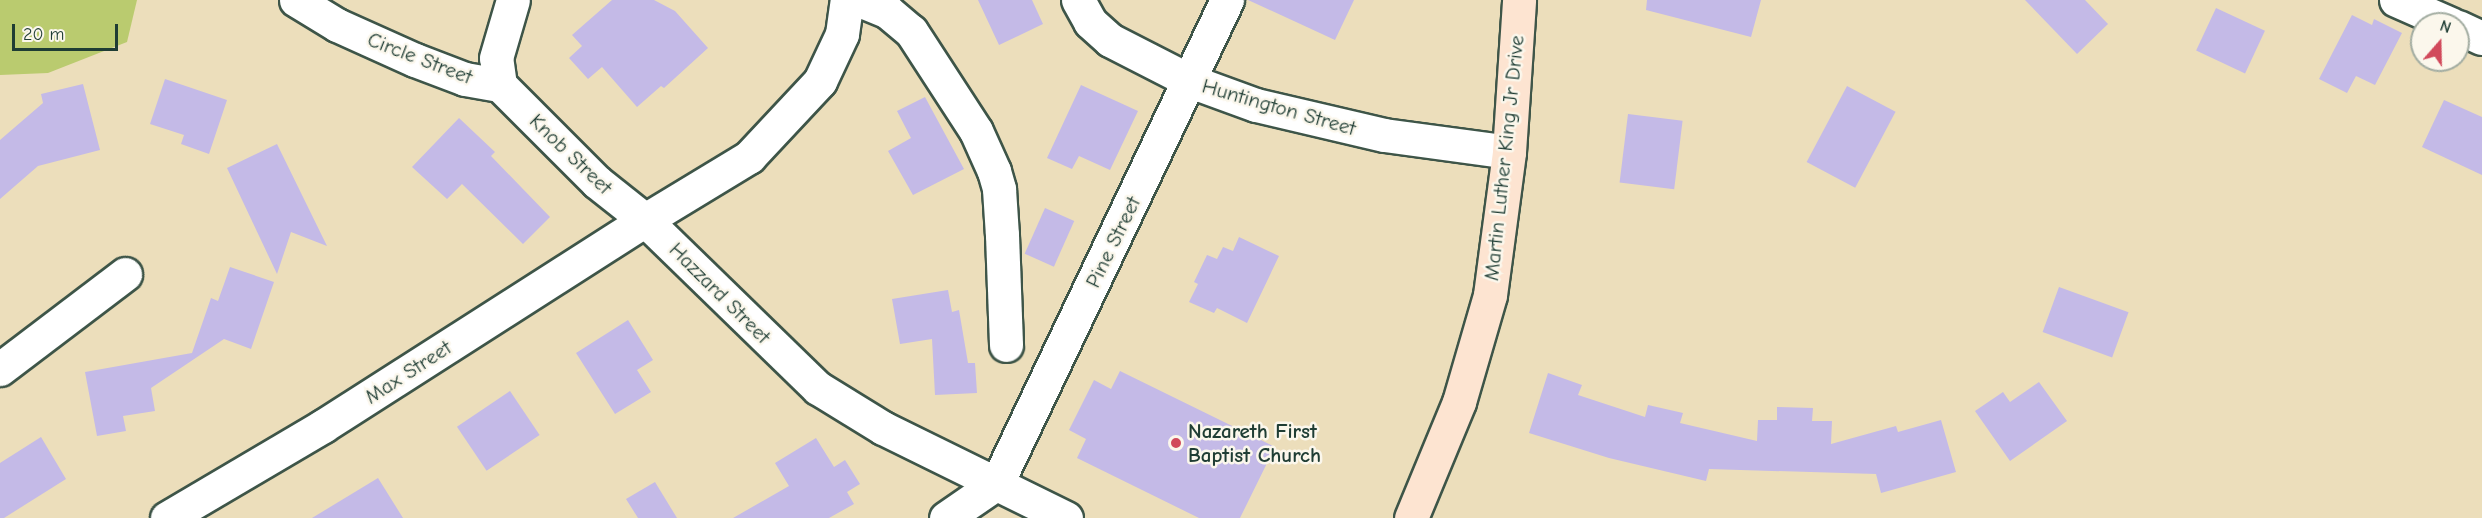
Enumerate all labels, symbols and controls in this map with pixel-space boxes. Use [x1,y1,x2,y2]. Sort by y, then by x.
scale bar [15,12,122,50]
north arrow [2410,12,2470,72]
text: N [2437,17,2453,37]
text: 20 m [23,24,64,45]
street label: Circle Street [364,26,476,90]
street label: Martin Luther King Jr Drive [1479,34,1529,282]
street label: Huntington Street [1199,73,1359,141]
street label: Knob Street [524,108,618,200]
street label: Pine Street [1080,192,1146,292]
street label: Hazzard Street [664,237,776,349]
street label: Max Street [360,335,456,409]
place label: Nazareth First Baptist Church [1188,418,1321,468]
marker: Nazareth First Baptist Church [1169,436,1183,450]

